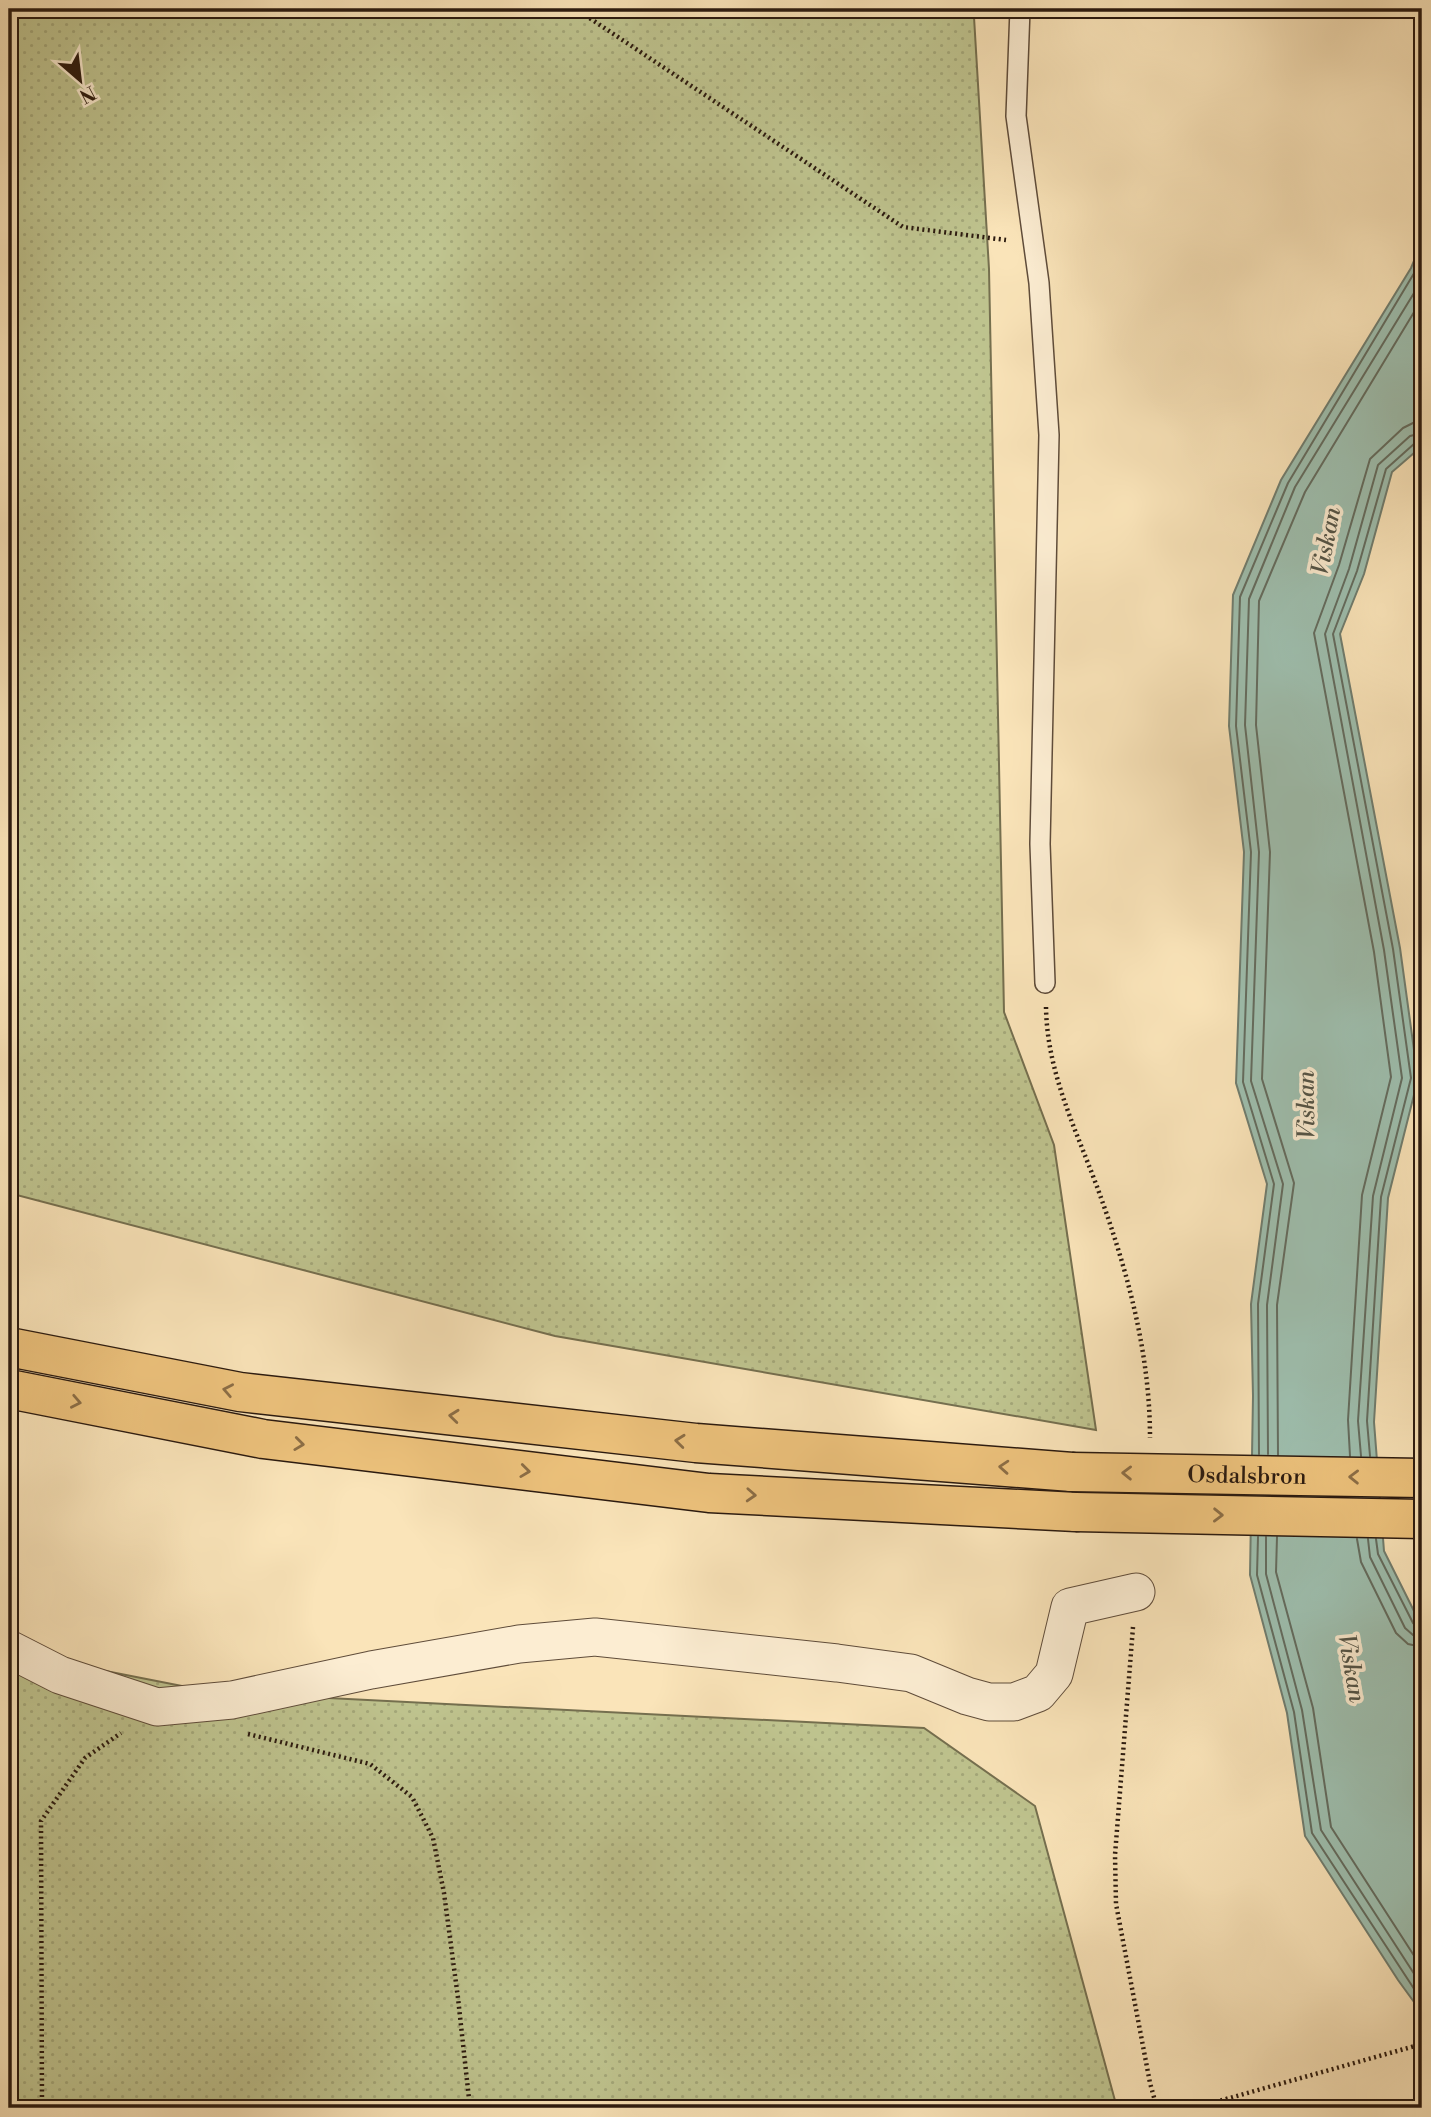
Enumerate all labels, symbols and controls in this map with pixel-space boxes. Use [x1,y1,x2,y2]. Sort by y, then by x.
north arrow [46,46,116,116]
text: N [75,80,100,108]
water label: Viskan [1306,504,1348,578]
water label: Viskan [1291,1070,1323,1140]
one-way arrow [222,1383,234,1398]
one-way arrow [70,1394,82,1409]
one-way arrow [448,1409,459,1424]
one-way arrow [674,1434,685,1449]
one-way arrow [294,1436,305,1451]
one-way arrow [998,1460,1009,1475]
street label: Osdalsbron [1187,1461,1307,1491]
one-way arrow [519,1463,531,1478]
one-way arrow [1121,1465,1131,1481]
one-way arrow [1348,1469,1359,1485]
one-way arrow [746,1488,757,1503]
one-way arrow [1213,1507,1223,1523]
water label: Viskan [1330,1632,1372,1705]

